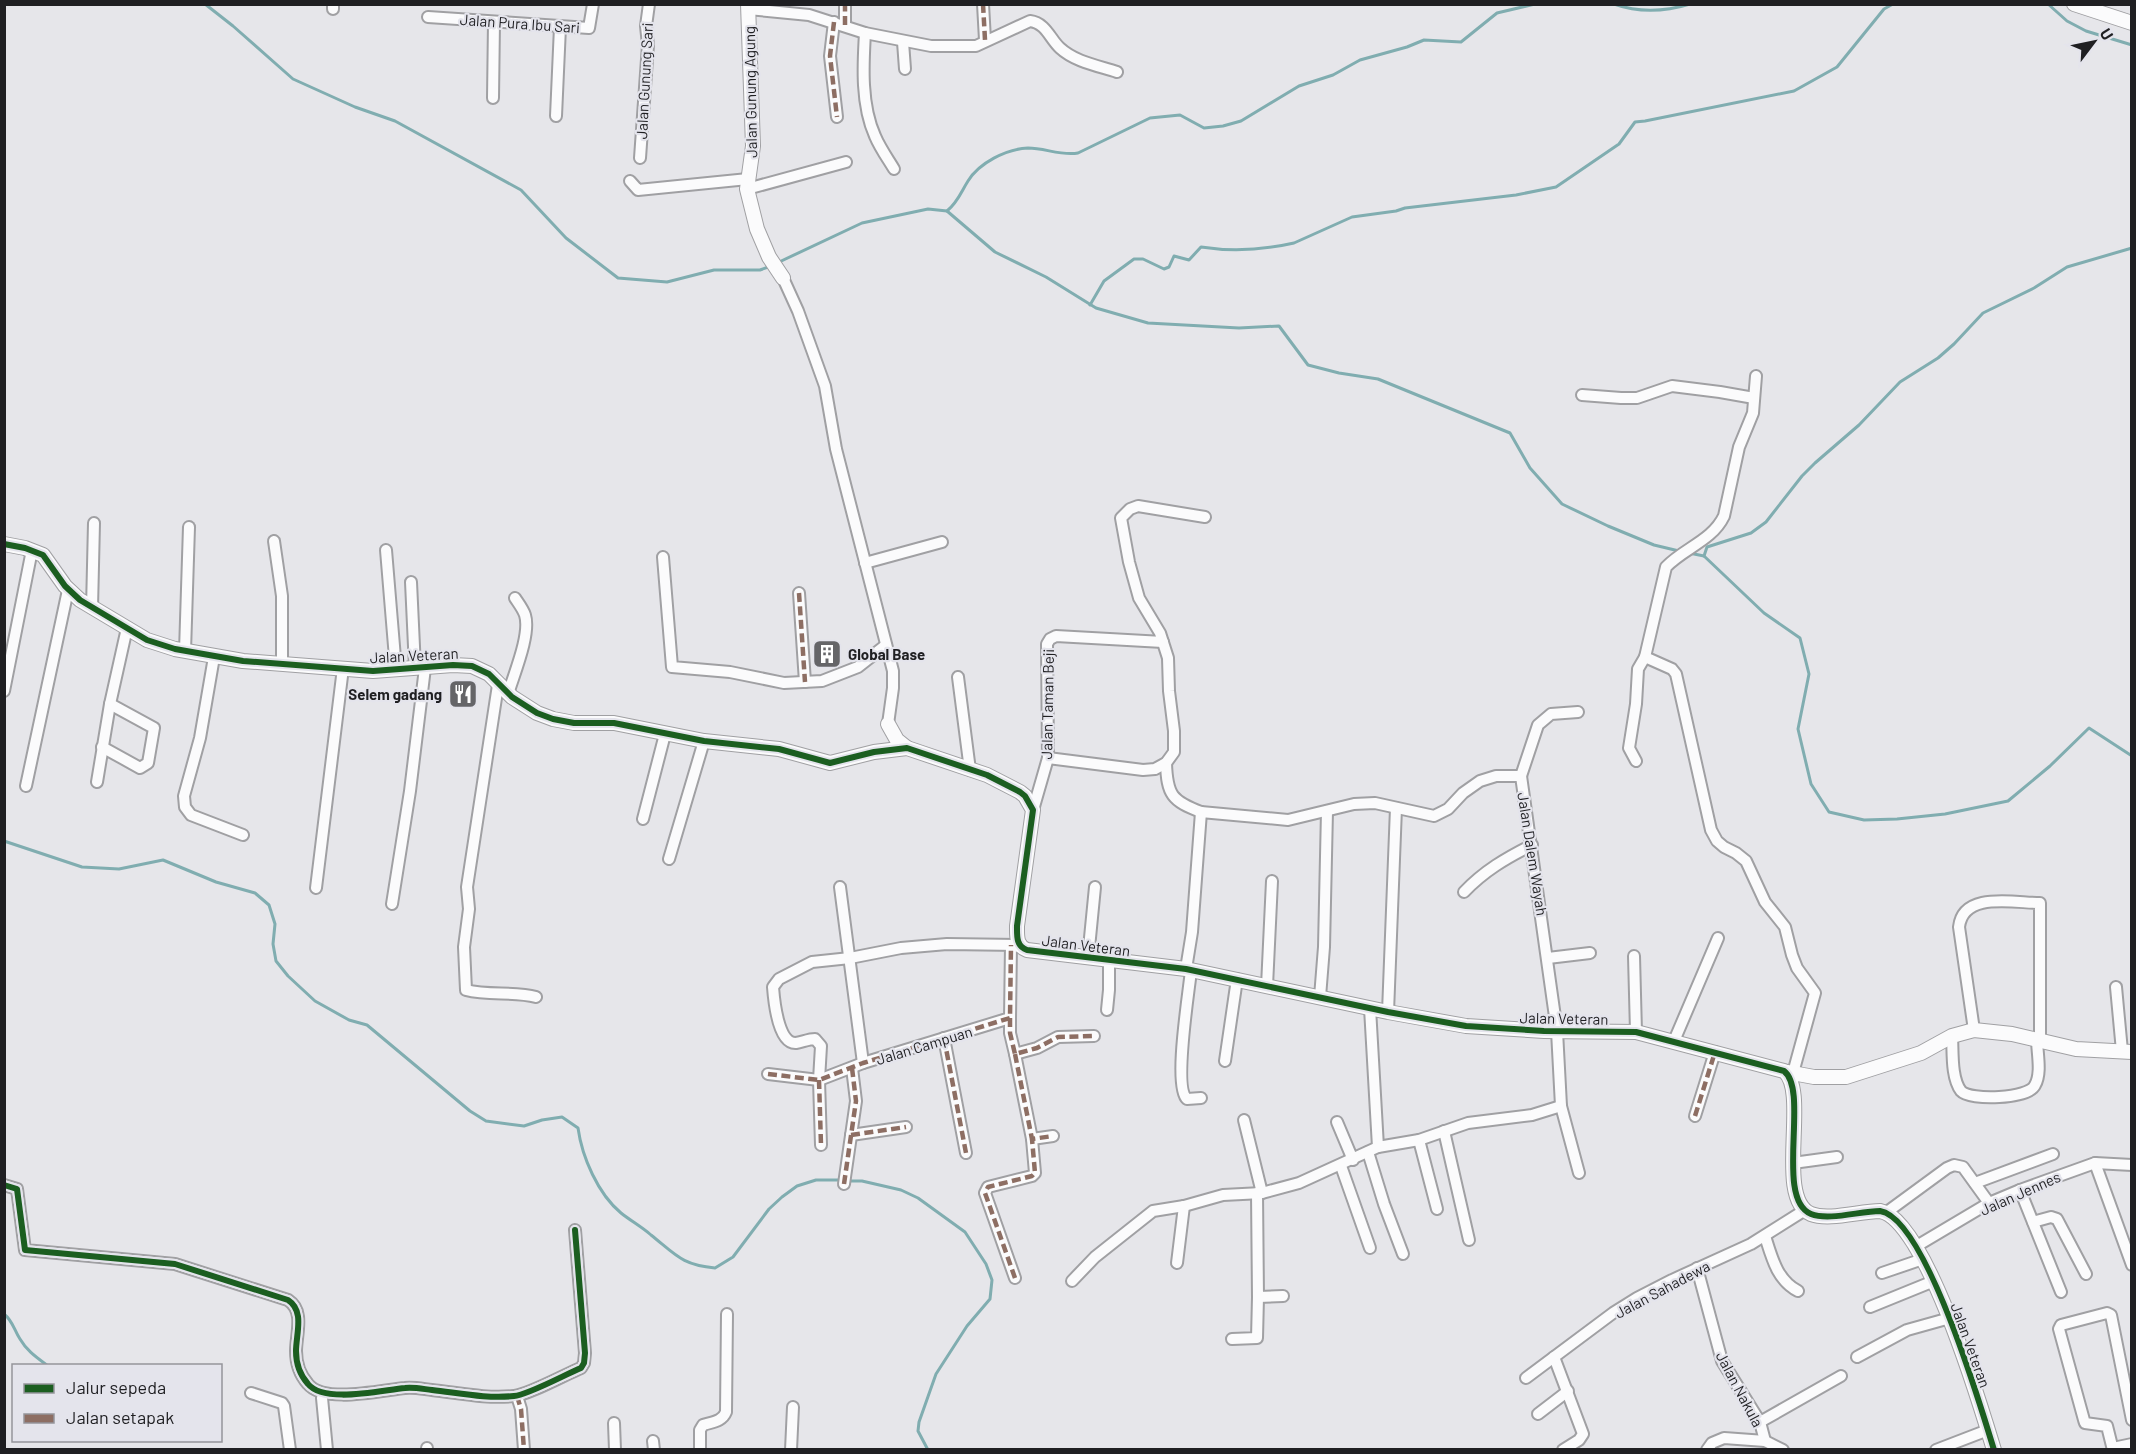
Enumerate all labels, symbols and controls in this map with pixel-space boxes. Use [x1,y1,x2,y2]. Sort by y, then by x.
street label: Jalan Pura Ibu Sari [459,10,581,36]
north arrow [2064,12,2124,72]
street label: Jalan Gunung Sari [632,22,656,140]
text: U [2096,24,2118,43]
street label: Jalan Gunung Agung [740,26,760,158]
building icon: Global Base [811,638,843,670]
street label: Jalan Veteran [369,644,459,666]
place label: Global Base [848,645,925,663]
street label: Jalan Taman Beji [1037,649,1057,759]
restaurant icon: Selem gadang [447,678,479,710]
place label: Selem gadang [348,685,442,703]
street label: Jalan Dalem Wayah [1514,791,1552,917]
street label: Jalan Veteran [1041,931,1131,959]
street label: Jalan Veteran [1519,1008,1609,1028]
street label: Jalan Campuan [874,1022,974,1068]
street label: Jalan Jennes [1977,1167,2063,1219]
street label: Jalan Sahadewa [1611,1256,1713,1322]
street label: Jalan Veteran [1947,1300,1995,1390]
street label: Jalan Nakula [1713,1348,1767,1430]
legend [12,1364,222,1442]
text: Jalur sepeda [66,1376,166,1398]
text: Jalan setapak [66,1406,174,1428]

